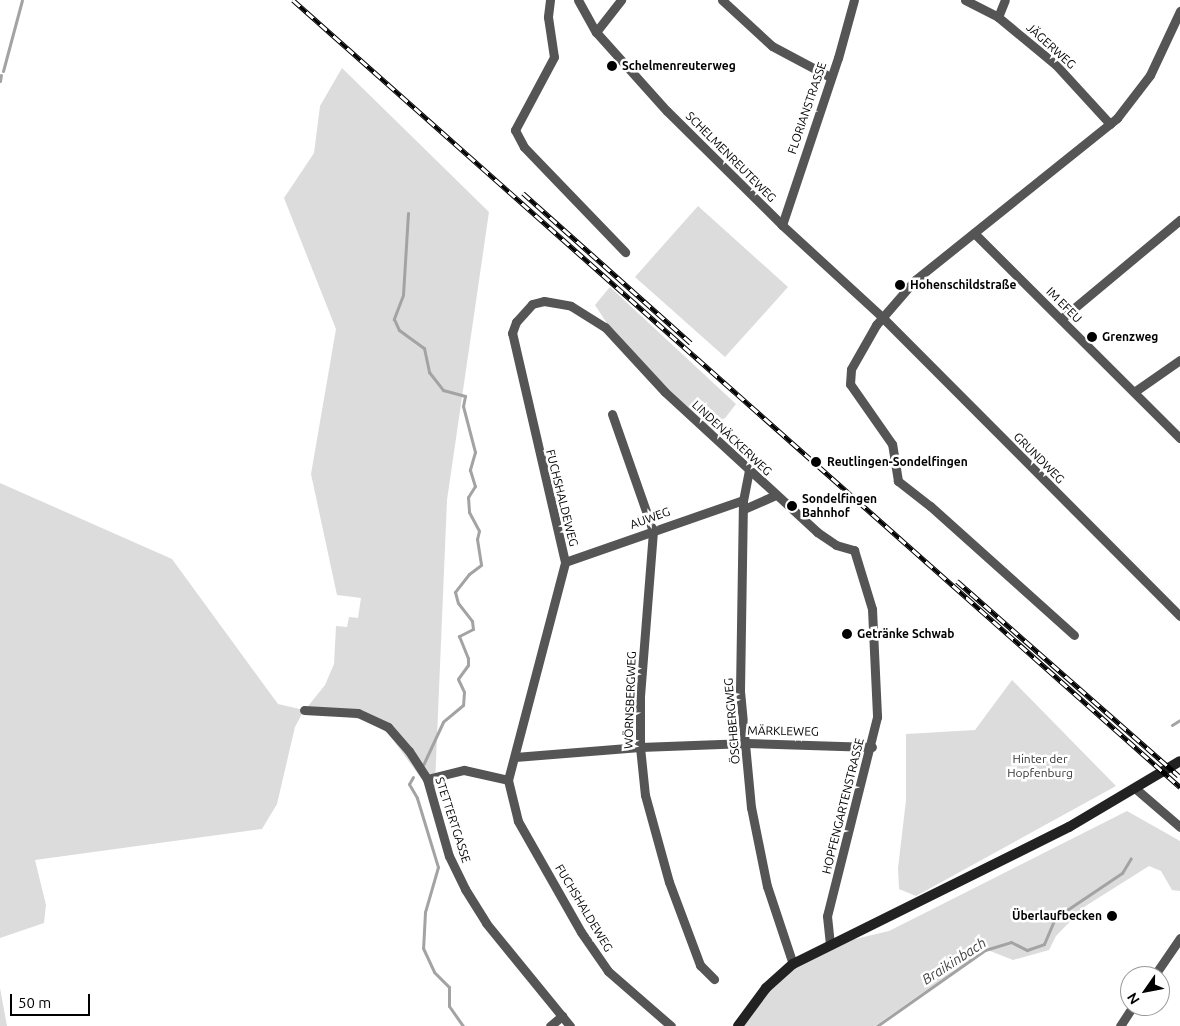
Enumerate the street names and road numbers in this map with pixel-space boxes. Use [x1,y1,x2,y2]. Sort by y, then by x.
street label: JÄGERWEG [1023,20,1079,72]
street label: FLORIANSTRASSE [785,60,829,156]
street label: SCHELMENREUTEWEG [683,109,779,205]
street label: IM EFEU [1043,284,1085,326]
street label: LINDENÄCKERWEG [689,397,775,479]
street label: GRUNDWEG [1011,430,1067,486]
street label: FUCHSHALDEWEG [543,448,581,548]
street label: AUWEG [628,504,672,532]
street label: WÖRNSBERGWEG [621,651,639,749]
street label: ÖSCHBERGWEG [721,677,743,765]
street label: MÄRKLEWEG [747,723,819,739]
street label: HOPFENGARTENSTRASSE [819,736,867,876]
street label: STETTERTGASSE [432,775,474,865]
street label: FUCHSHALDEWEG [552,862,616,954]

